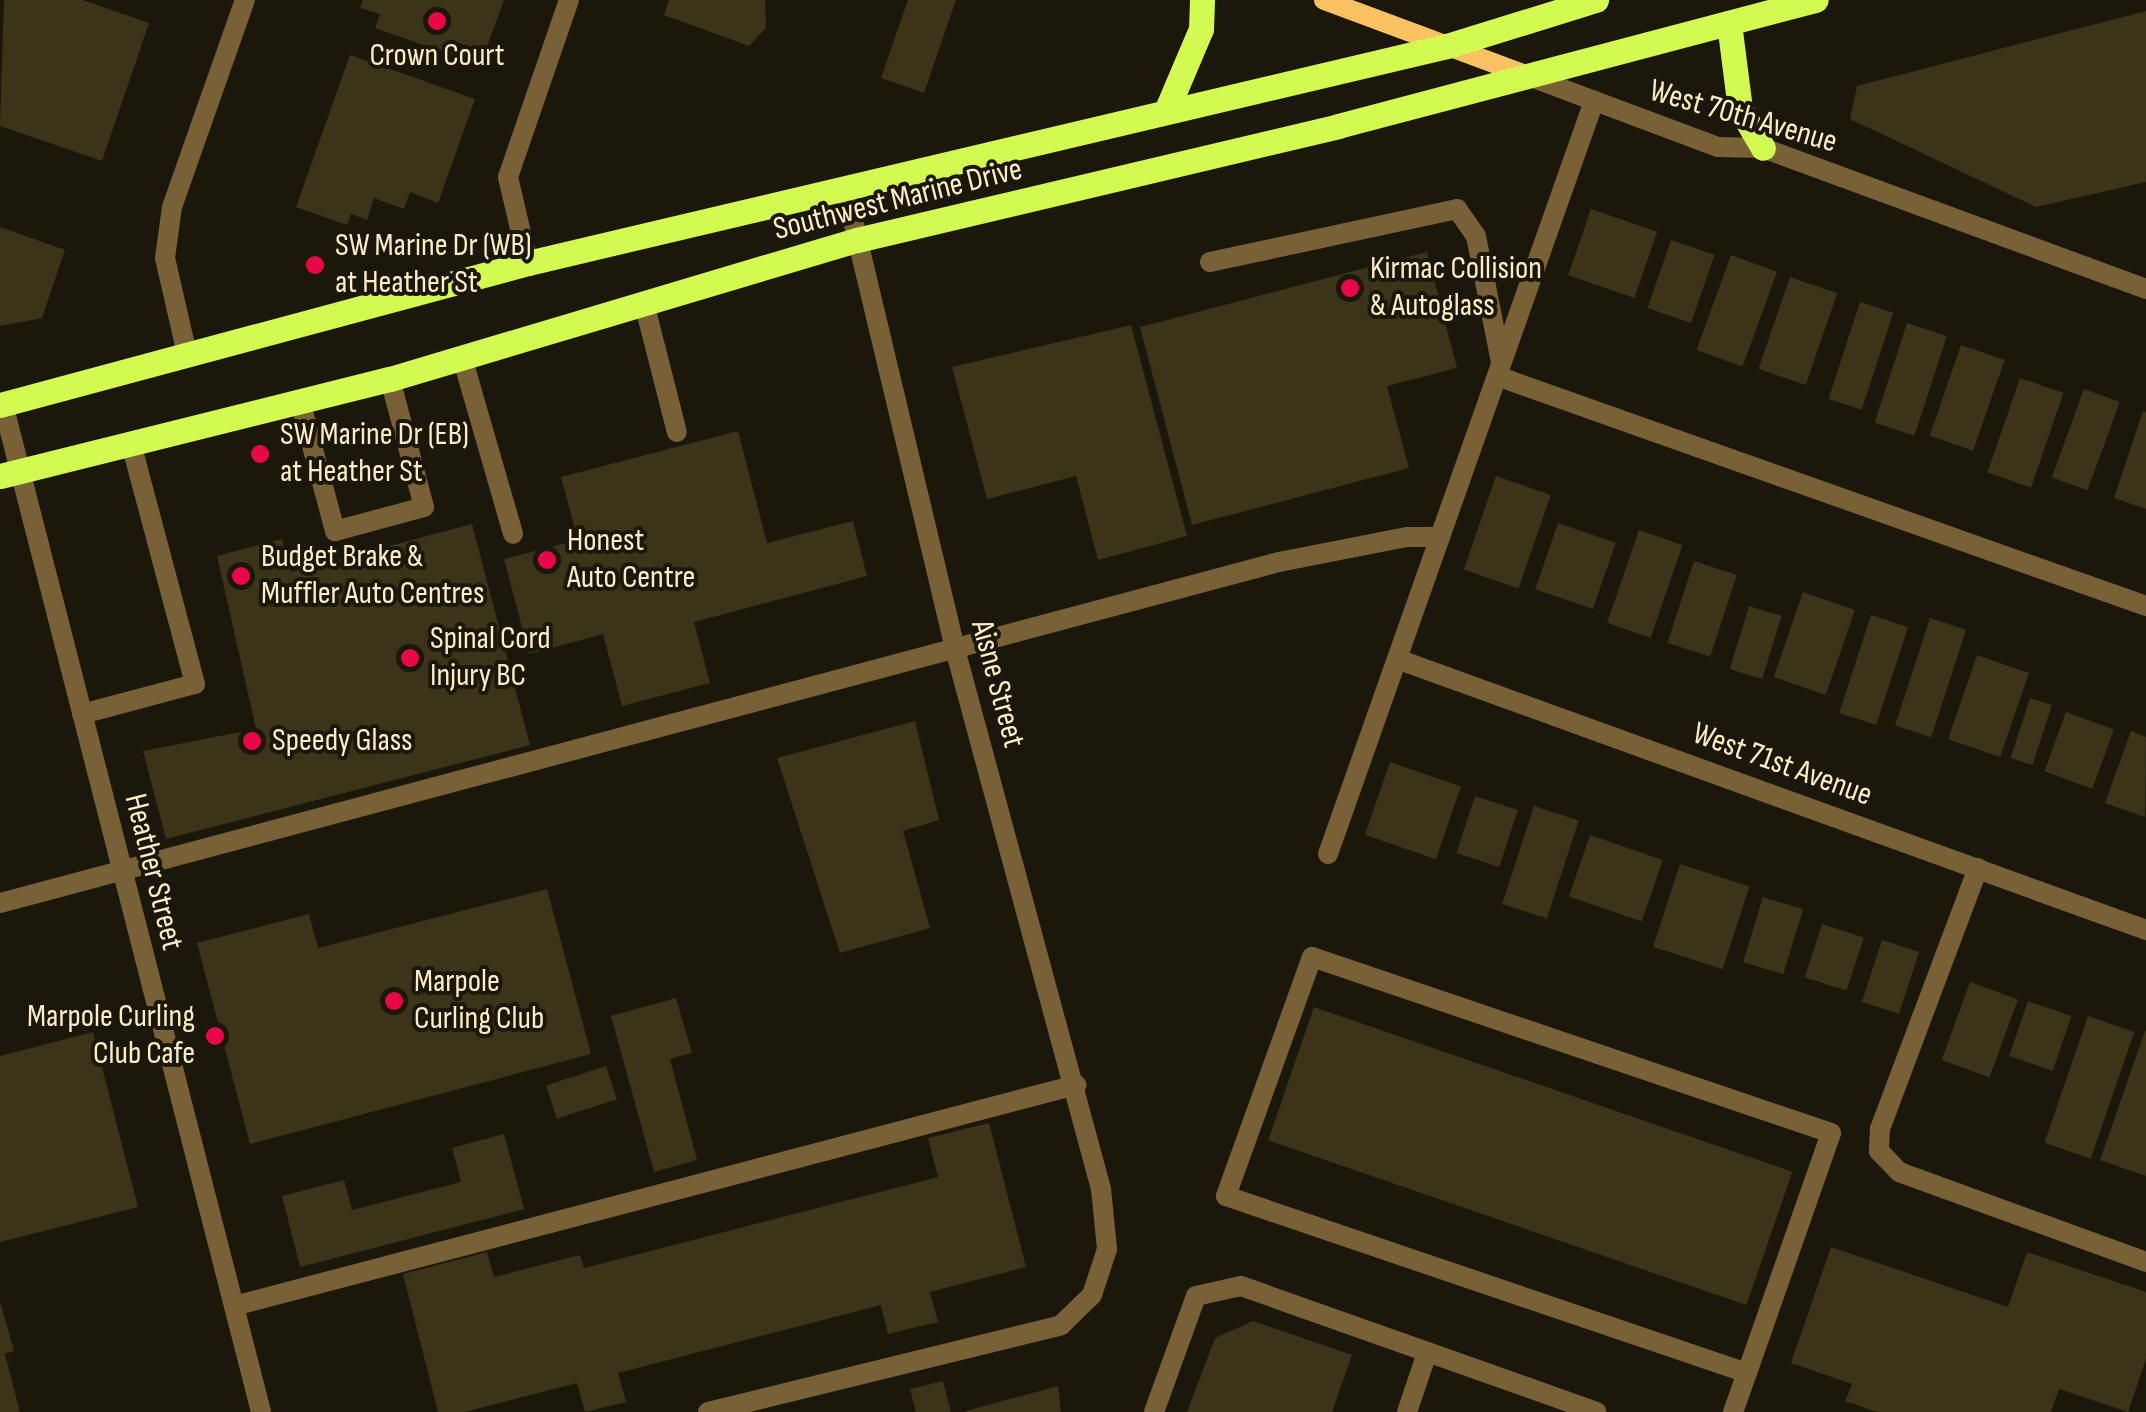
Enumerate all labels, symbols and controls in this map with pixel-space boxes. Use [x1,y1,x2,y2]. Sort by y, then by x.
marker: Crown Court [426,10,448,32]
place label: Crown Court [369,37,505,75]
street label: West 70th Avenue [1645,72,1841,162]
street label: Southwest Marine Drive [770,151,1026,249]
place label: SW Marine Dr (WB) at Heather St [335,228,532,303]
place label: Kirmac Collision & Autoglass [1370,251,1542,326]
marker: SW Marine Dr (WB) at Heather St [304,254,326,276]
marker: Kirmac Collision & Autoglass [1339,277,1361,299]
place label: SW Marine Dr (EB) at Heather St [280,417,469,492]
marker: SW Marine Dr (EB) at Heather St [249,443,271,465]
place label: Honest Auto Centre [567,523,695,598]
place label: Budget Brake & Muffler Auto Centres [261,539,485,614]
marker: Honest Auto Centre [536,549,558,571]
marker: Budget Brake & Muffler Auto Centres [230,565,252,587]
street label: Aisne Street [962,616,1032,752]
place label: Spinal Cord Injury BC [430,621,550,696]
marker: Spinal Cord Injury BC [399,647,421,669]
street label: West 71st Avenue [1687,715,1877,815]
place label: Speedy Glass [272,722,412,760]
marker: Speedy Glass [241,730,263,752]
street label: Heather Street [115,790,191,954]
place label: Marpole Curling Club [414,964,544,1039]
marker: Marpole Curling Club [383,990,405,1012]
place label: Marpole Curling Club Cafe [27,999,195,1074]
marker: Marpole Curling Club Cafe [204,1025,226,1047]

